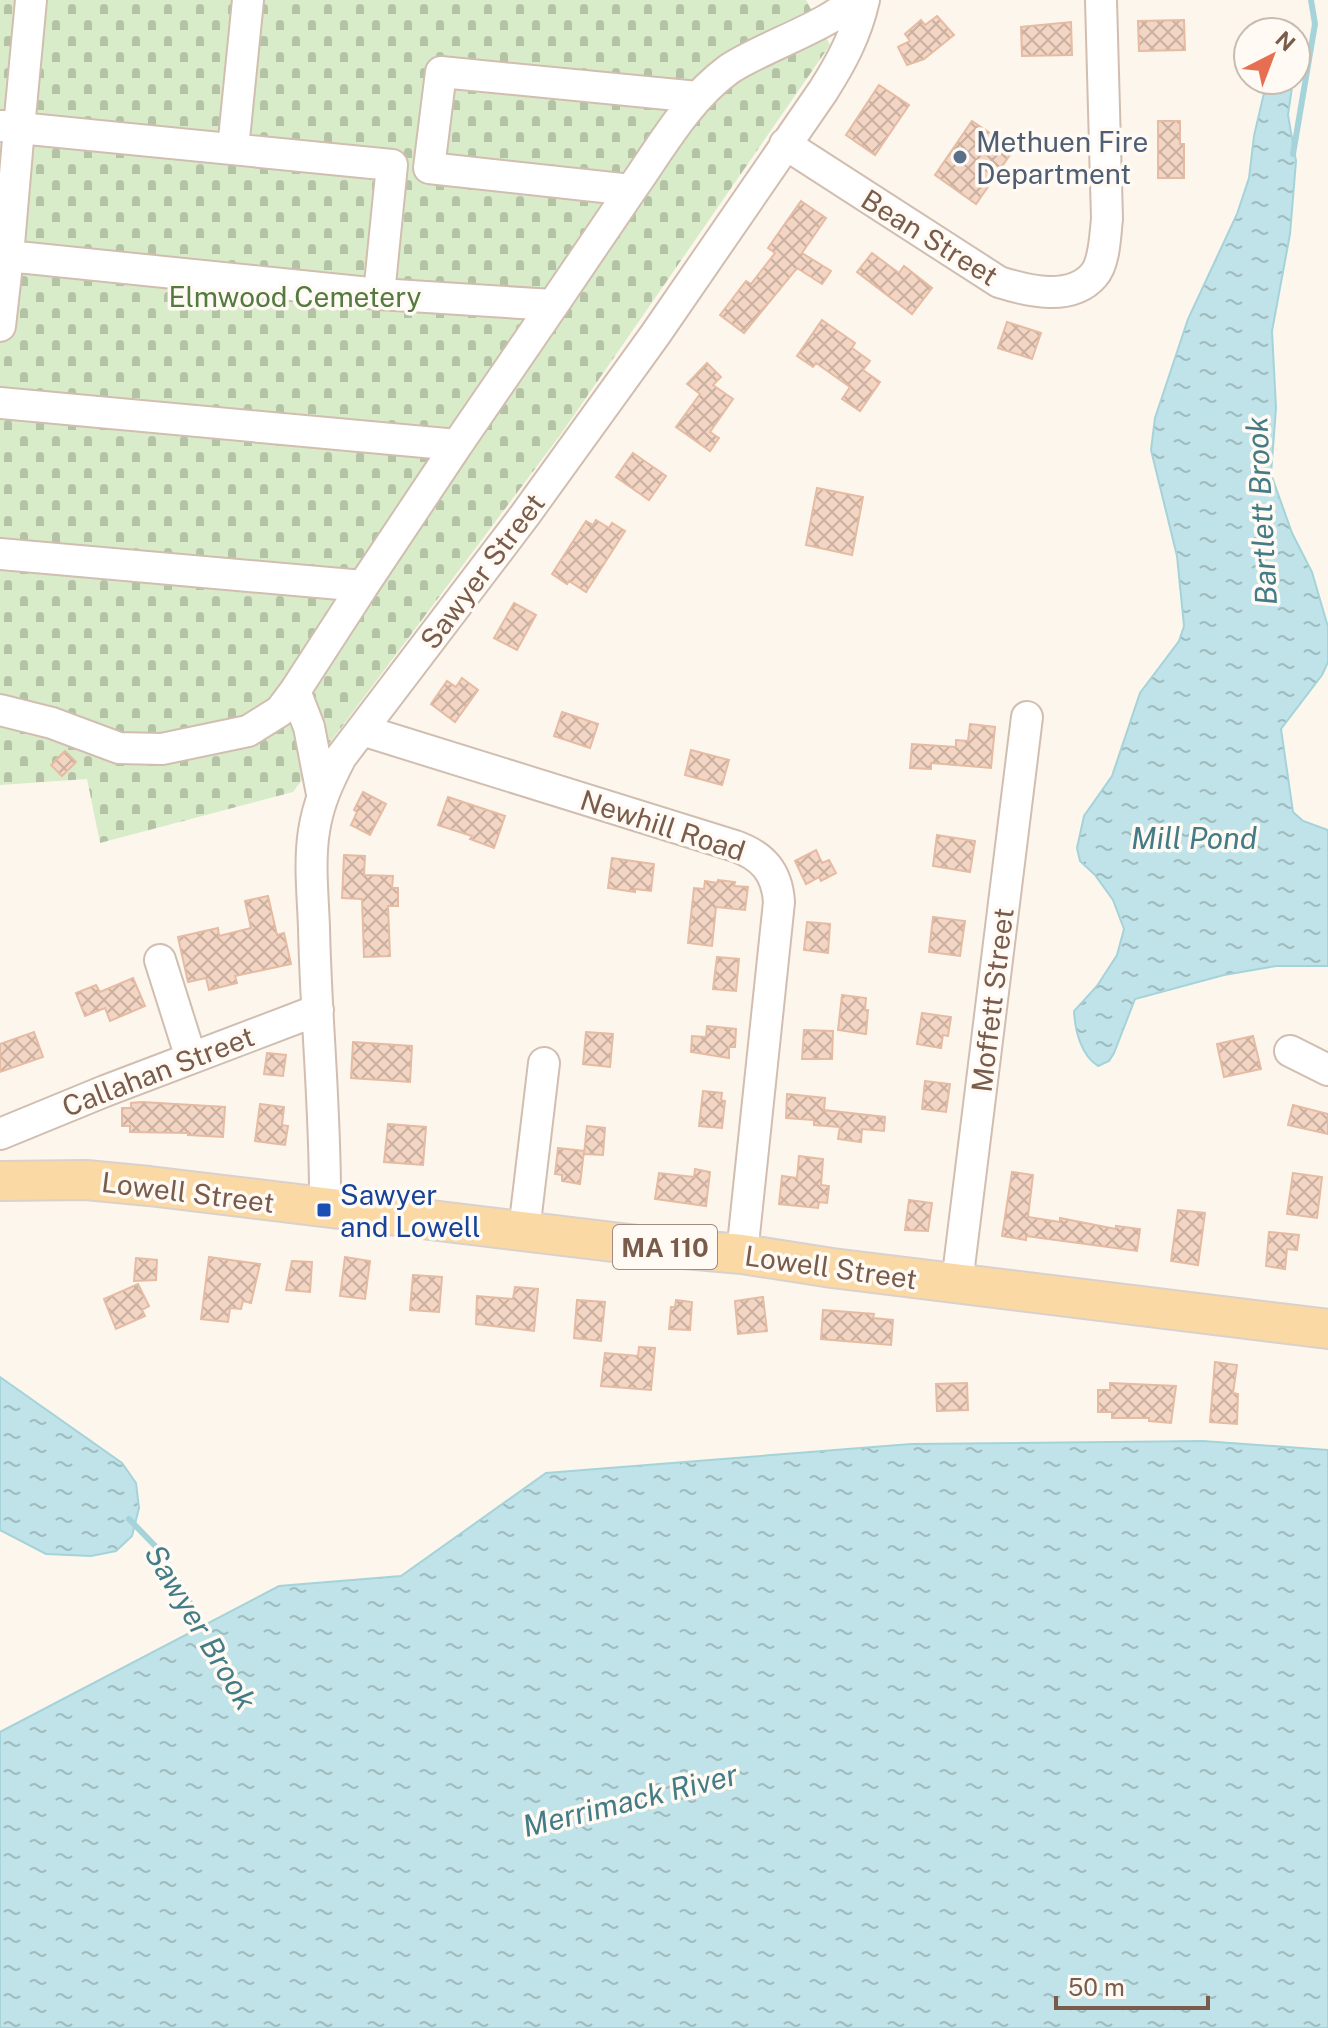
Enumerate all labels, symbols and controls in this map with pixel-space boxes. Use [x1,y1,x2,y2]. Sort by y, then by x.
north arrow [1232,16,1312,96]
text: N [1270,26,1300,57]
place label: Methuen Fire Department [976,125,1148,190]
marker: Methuen Fire Department [951,148,969,166]
street label: Bean Street [856,182,1004,292]
park label: Elmwood Cemetery [168,280,422,313]
water label: Bartlett Brook [1238,415,1284,606]
street label: Sawyer Street [413,487,551,655]
street label: Newhill Road [576,783,750,867]
water label: Mill Pond [1131,820,1257,856]
street label: Moffett Street [964,906,1020,1094]
street label: Callahan Street [57,1019,259,1123]
street label: Lowell Street [100,1165,276,1219]
place label: Sawyer and Lowell [340,1178,480,1243]
marker: Sawyer and Lowell [315,1201,333,1219]
road number: MA 110 [613,1225,717,1269]
street label: Lowell Street [743,1239,919,1295]
water label: Sawyer Brook [137,1538,265,1717]
water label: Merrimack River [519,1756,742,1844]
scale bar [1056,1960,1208,2010]
text: 50 m [1068,1973,1125,2001]

